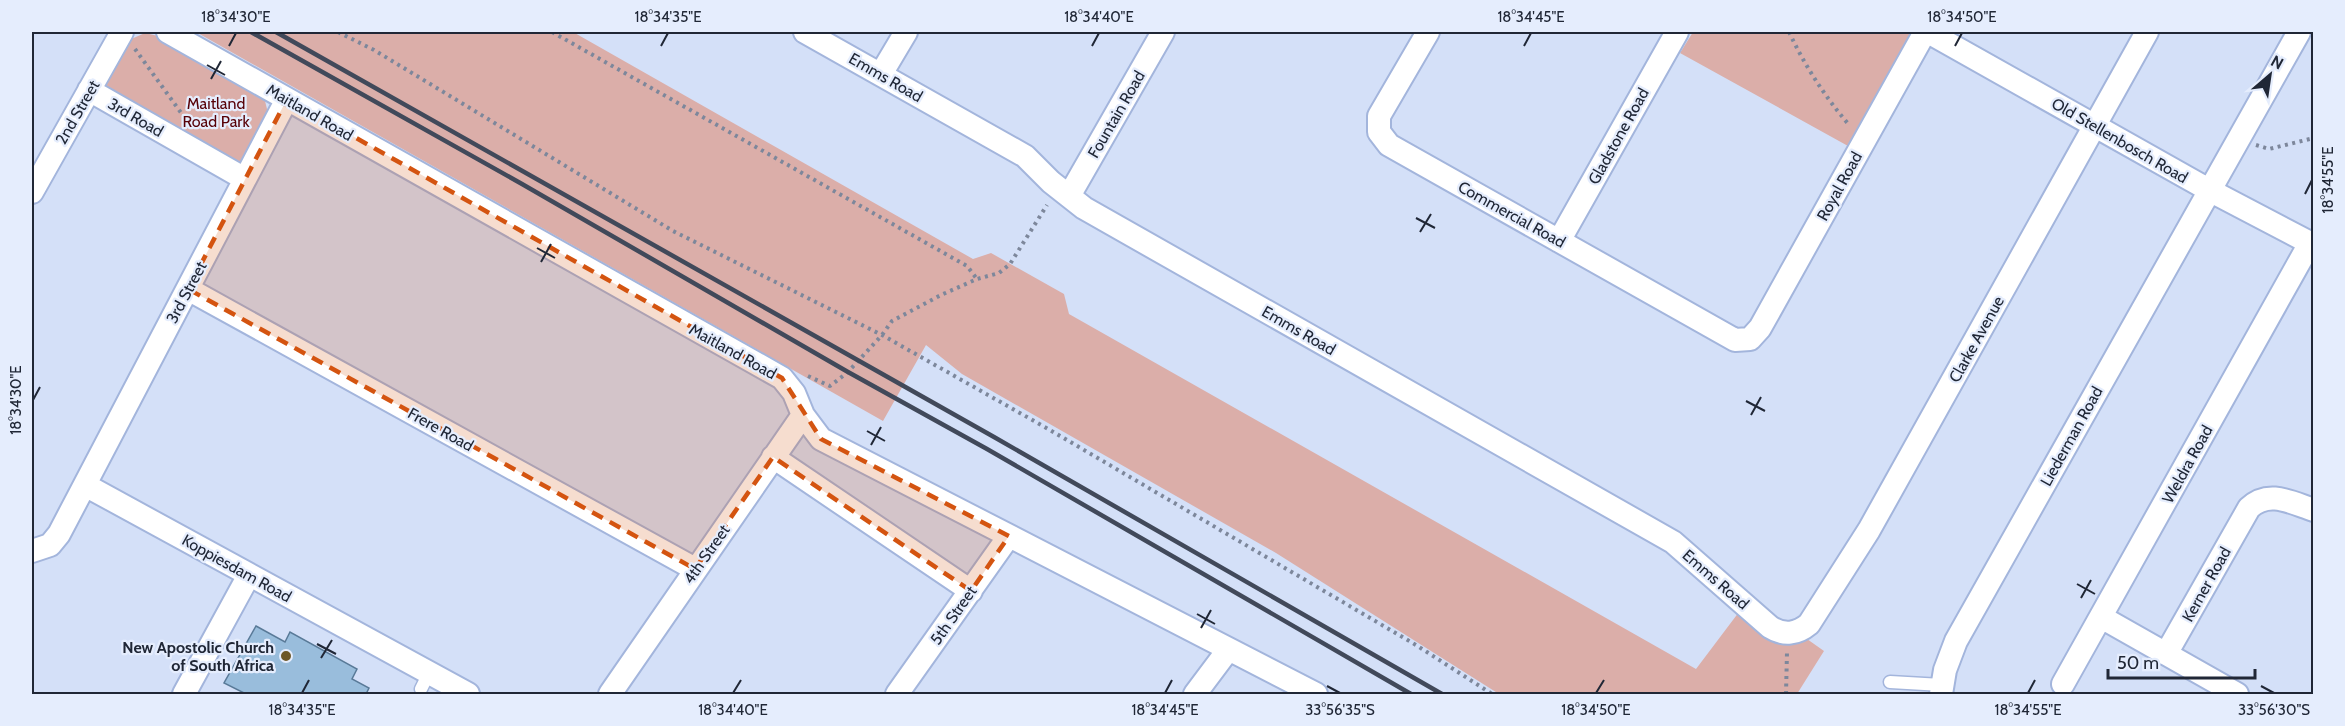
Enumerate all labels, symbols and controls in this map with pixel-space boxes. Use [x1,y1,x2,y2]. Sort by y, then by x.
text: 18°34'30"E [201,8,271,26]
text: 18°34'35"E [635,8,701,26]
text: 18°34'40"E [1064,8,1134,26]
text: 18°34'45"E [1497,8,1565,26]
text: 18°34'50"E [1927,8,1997,26]
north arrow [2240,45,2300,105]
street label: Emms Road [846,49,926,106]
text: N [2267,51,2287,73]
street label: Fountain Road [1084,67,1149,161]
street label: 2nd Street [51,76,104,148]
street label: Maitland Road [263,80,356,145]
street label: Gladstone Road [1584,85,1653,188]
street label: 3rd Road [105,94,167,141]
park label: Maitland Road Park [182,94,250,131]
street label: Old Stellenbosch Road [2048,94,2191,187]
text: 18°34'55"E [2319,147,2337,213]
street label: Royal Road [1813,149,1866,224]
street label: Commercial Road [1455,177,1569,252]
street label: 3rd Street [162,258,211,326]
street label: Clarke Avenue [1945,293,2008,386]
street label: Emms Road [1259,302,1339,359]
street label: Maitland Road [686,320,780,383]
text: 18°34'30"E [7,365,25,435]
street label: Liederman Road [2036,383,2107,489]
street label: Frere Road [405,404,477,455]
street label: Weldra Road [2158,422,2217,507]
street label: 4th Street [679,520,734,588]
street label: Koppiesdam Road [179,530,295,606]
street label: Kerner Road [2178,544,2235,625]
street label: Emms Road [1679,545,1753,613]
street label: 5th Street [926,582,981,648]
place label: New Apostolic Church of South Africa [122,638,274,675]
scale bar [2108,642,2255,680]
marker: New Apostolic Church of South Africa [279,649,293,663]
text: 50 m [2117,652,2159,674]
text: 18°34'35"E [269,701,335,719]
text: 18°34'40"E [698,701,768,719]
text: 18°34'45"E [1131,701,1199,719]
text: 33°56'35"S [1305,701,1375,719]
text: 18°34'50"E [1561,701,1631,719]
text: 18°34'55"E [1995,701,2061,719]
text: 33°56'30"S [2238,701,2310,719]

